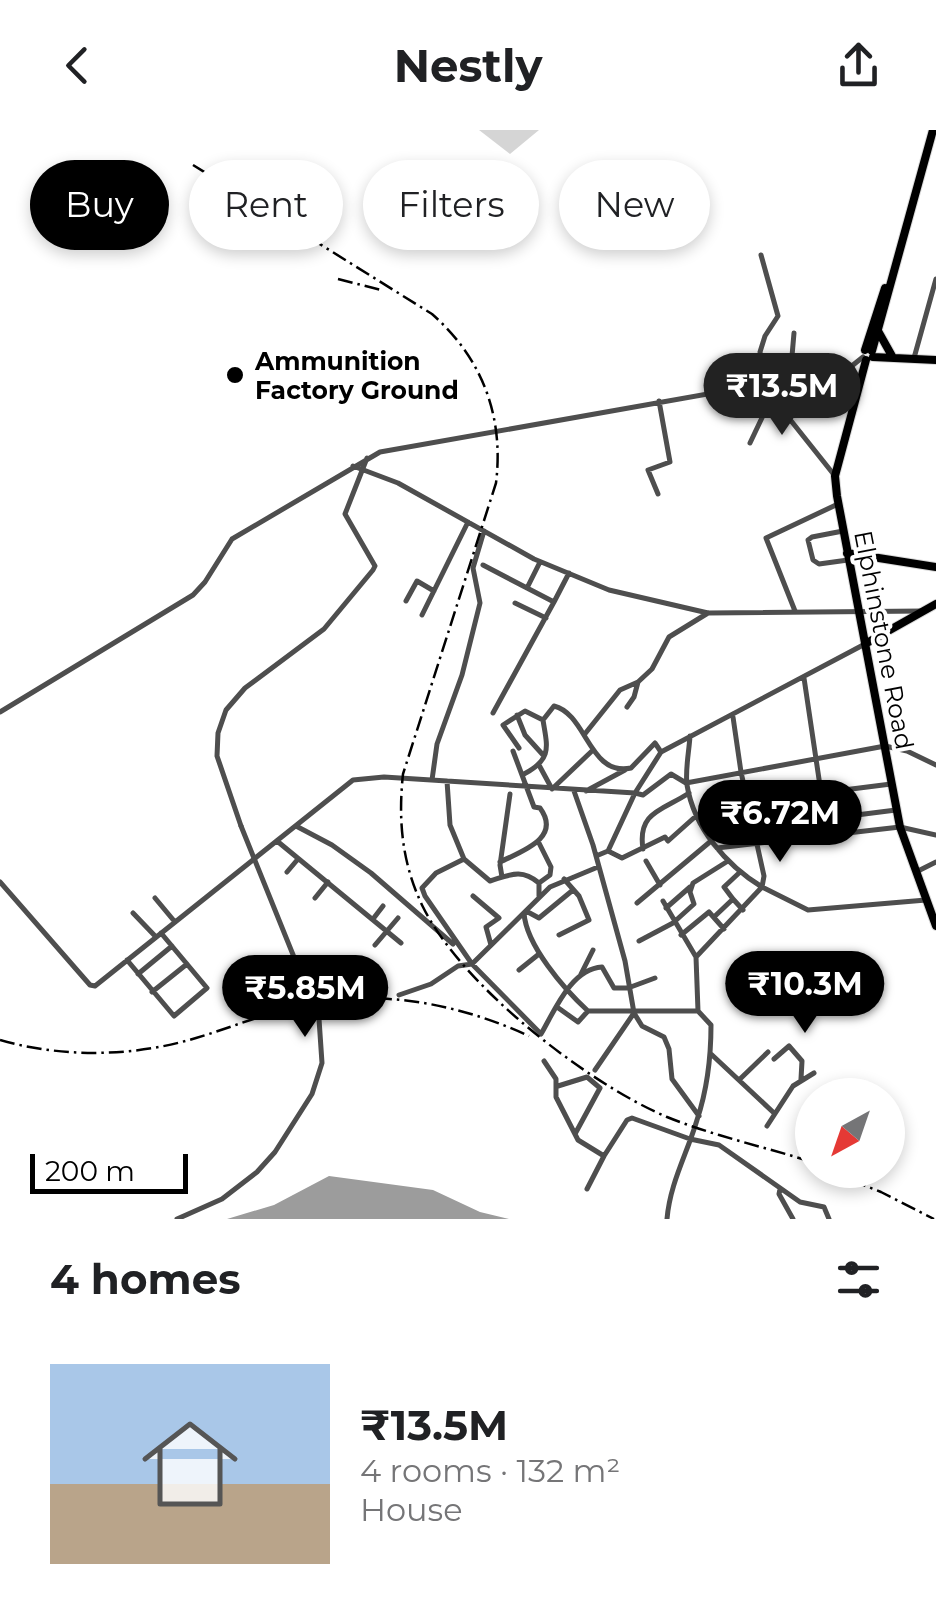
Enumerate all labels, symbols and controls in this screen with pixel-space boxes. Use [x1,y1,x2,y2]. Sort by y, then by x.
icon: back [50,38,105,93]
text: Nestly [394,38,542,93]
icon: share [831,38,886,93]
chip: Buy [30,160,169,250]
chip: Rent [189,160,343,250]
chip: Filters [363,160,539,250]
chip: New [559,160,710,250]
place label: Ammunition Factory Ground [254,346,459,405]
pin: ₹13.5M [701,353,863,438]
marker: Ammunition Factory Ground [224,364,246,386]
text: ₹13.5M [726,366,838,405]
street label: Elphinstone Road [848,528,920,752]
pin: ₹6.72M [699,780,861,865]
text: ₹6.72M [720,793,840,832]
pin: ₹10.3M [724,951,886,1036]
pin: ₹5.85M [224,955,386,1040]
text: ₹10.3M [747,964,863,1003]
text: ₹5.85M [244,968,366,1007]
north arrow [795,1078,905,1188]
map controls [795,1078,905,1188]
scale bar [30,1149,188,1194]
text: 200 m [45,1154,135,1188]
icon: filters [831,1252,886,1307]
text: 4 homes [50,1253,241,1305]
text: ₹13.5M [360,1399,508,1451]
icon: home [130,1404,250,1524]
text: 4 rooms · 132 m² [360,1451,620,1490]
text: House [360,1490,463,1529]

